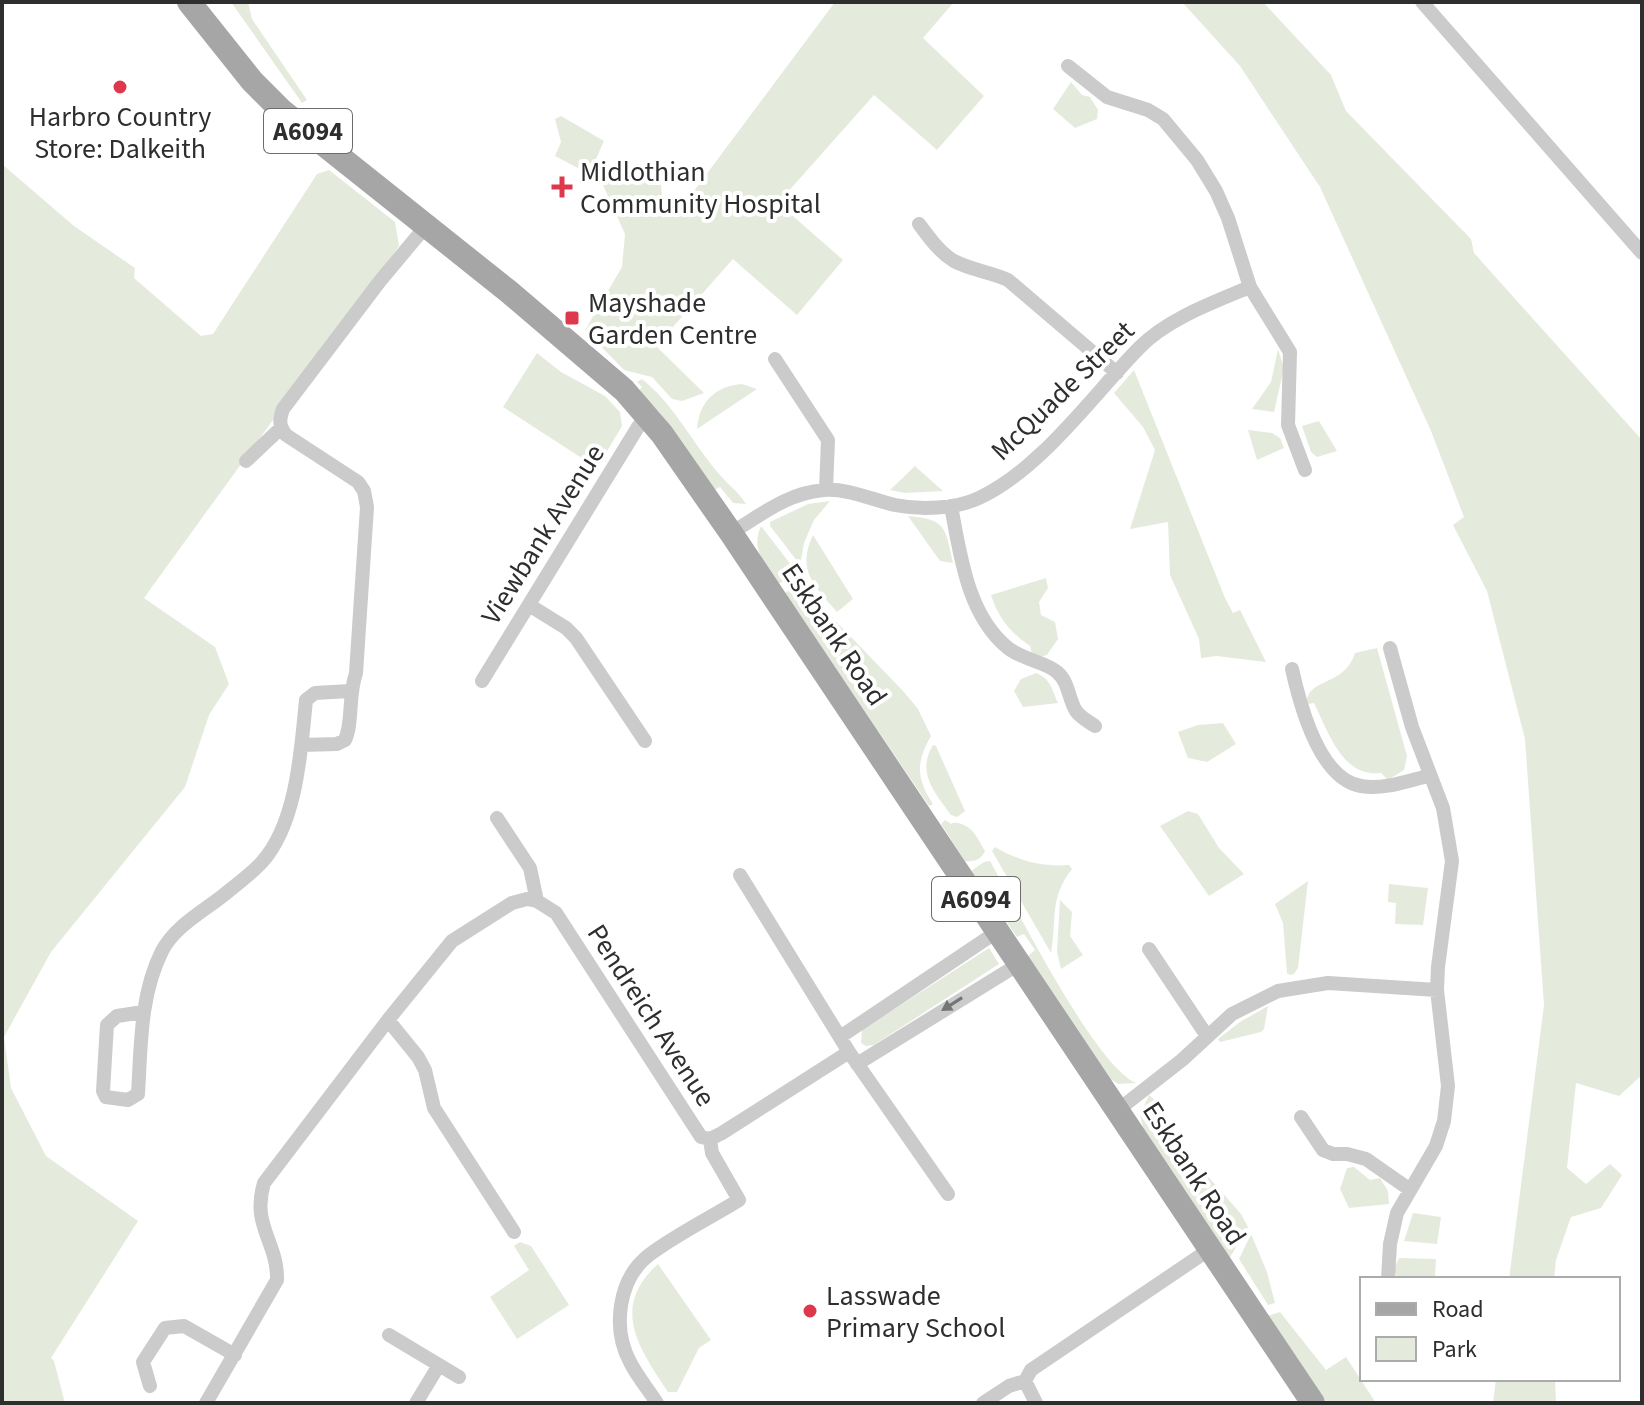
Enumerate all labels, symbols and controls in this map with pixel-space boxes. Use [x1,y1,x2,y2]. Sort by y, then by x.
marker: Harbro Country Store: Dalkeith [111,78,129,96]
place label: Harbro Country Store: Dalkeith [29,97,211,169]
road number: A6094 [264,109,352,153]
place label: Midlothian Community Hospital [580,152,821,224]
marker: Midlothian Community Hospital [551,176,573,198]
place label: Mayshade Garden Centre [588,283,757,355]
marker: Mayshade Garden Centre [563,309,581,327]
street label: McQuade Street [982,311,1144,470]
street label: Viewbank Avenue [471,437,614,632]
street label: Eskbank Road [772,555,897,714]
road number: A6094 [932,877,1020,921]
street label: Pendreich Avenue [577,917,725,1115]
one-way arrow [941,997,963,1011]
street label: Eskbank Road [1133,1094,1256,1253]
place label: Lasswade Primary School [826,1276,1005,1348]
legend [1360,1277,1620,1381]
text: Road [1432,1292,1484,1327]
marker: Lasswade Primary School [801,1302,819,1320]
text: Park [1432,1332,1477,1367]

